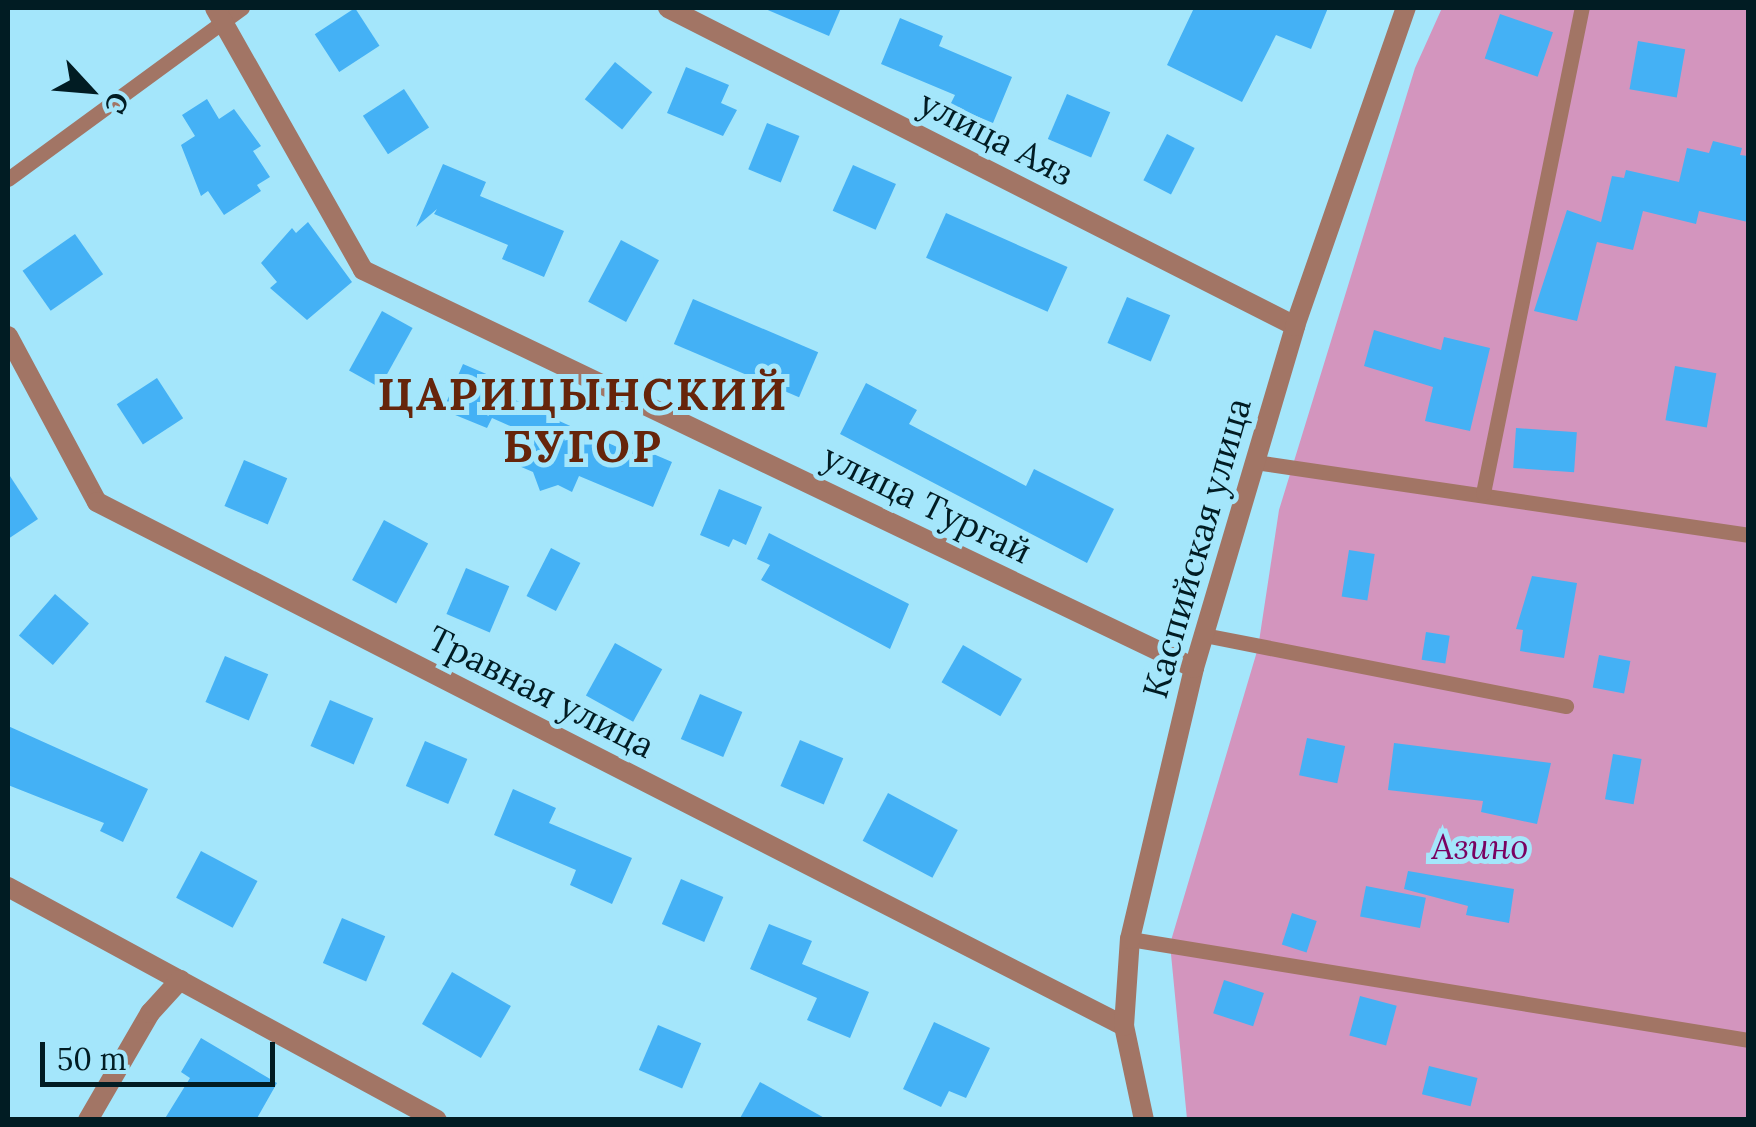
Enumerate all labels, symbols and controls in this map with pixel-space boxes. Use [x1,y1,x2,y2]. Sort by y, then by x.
north arrow [40,40,140,140]
street label: улица Аяз [912,81,1080,195]
text: С [97,87,137,120]
district label: ЦАРИЦЫНСКИЙ БУГОР [377,367,789,473]
street label: Каспийская улица [1134,393,1260,703]
street label: улица Тургай [816,435,1038,573]
street label: Травная улица [421,617,661,767]
park label: Азино [1431,826,1529,868]
scale bar [45,1022,280,1084]
text: 50 m [57,1040,127,1078]

